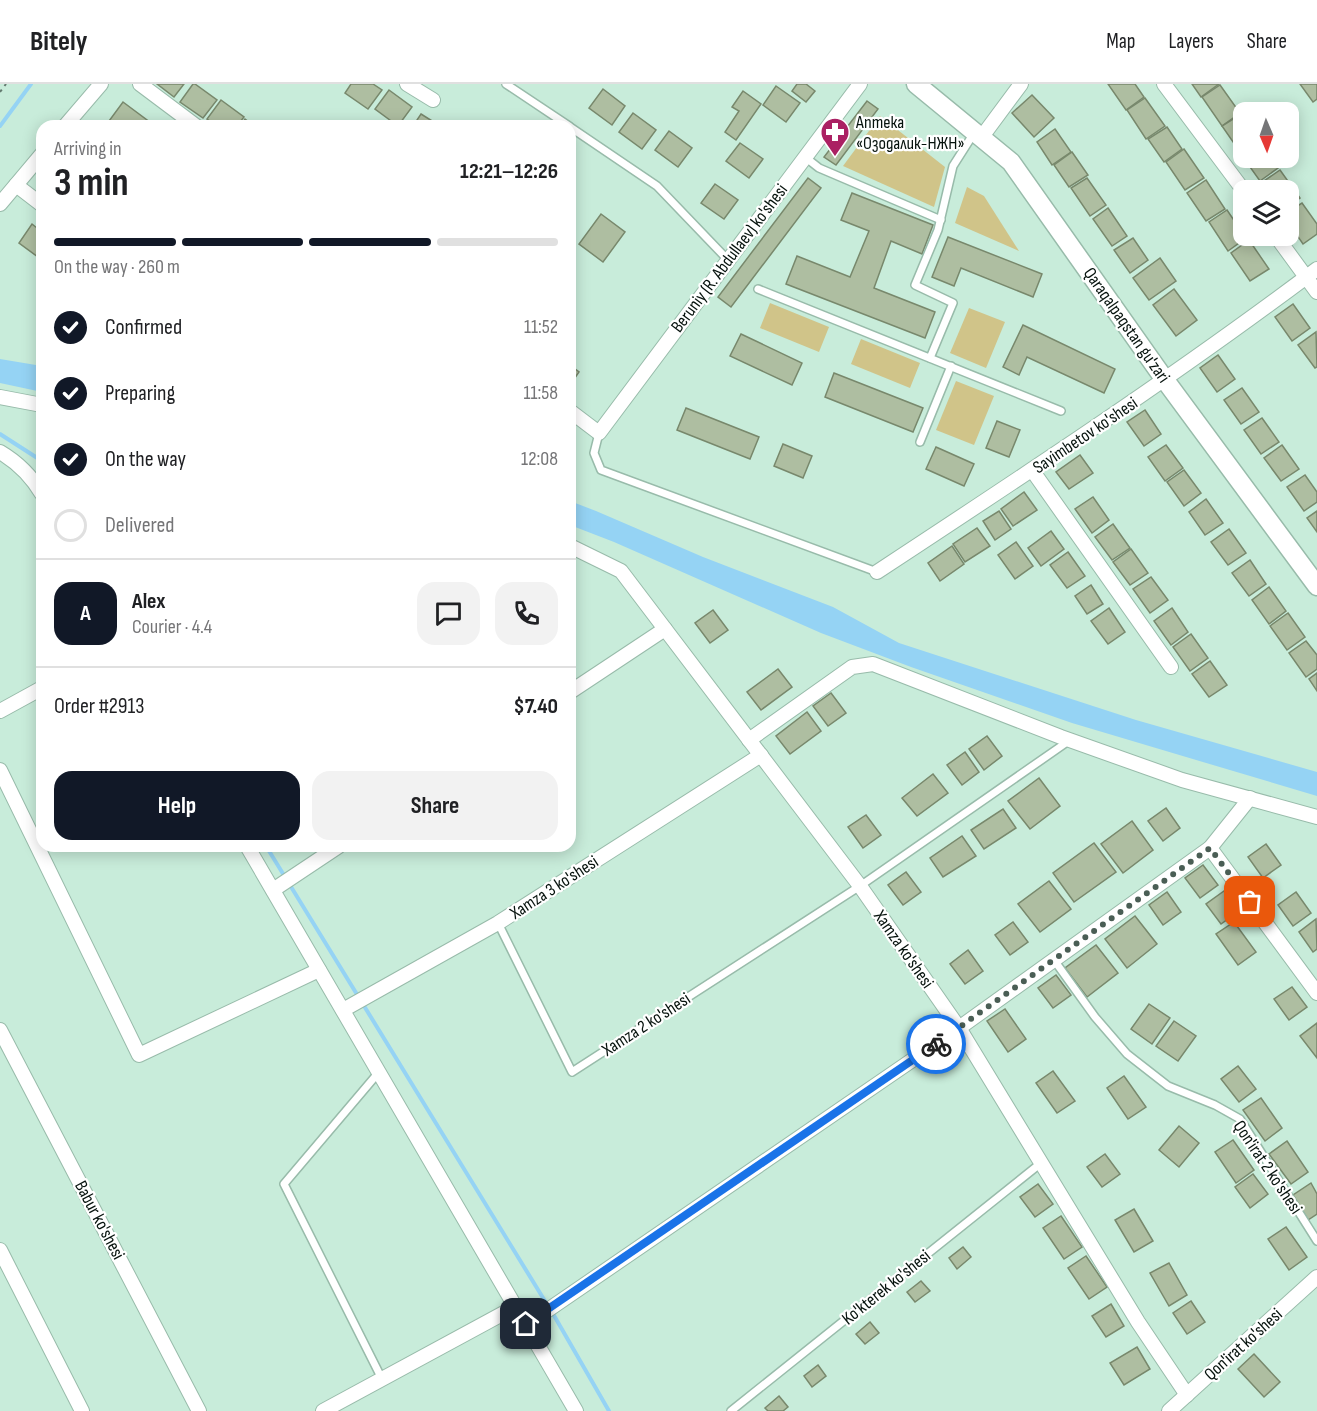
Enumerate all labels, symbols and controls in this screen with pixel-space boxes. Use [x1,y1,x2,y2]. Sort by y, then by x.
text: Bitely [30,25,87,58]
text: Map [1106,29,1135,54]
text: Layers [1168,29,1214,54]
text: Share [1247,29,1287,54]
north arrow [1233,102,1299,168]
map controls [1233,102,1299,246]
place label: Аптека «Озодалик-НЖН» [855,112,965,154]
pharmacy icon: Аптека «Озодалик-НЖН» [819,116,851,158]
text: Arriving in [54,137,122,161]
text: 12:21–12:26 [460,158,558,185]
text: 3 min [54,160,129,207]
street label: Beruniy (R. Abdullaev) ko'shesi [667,180,792,337]
button: layers [1233,180,1299,246]
text: On the way · 260 m [54,255,180,279]
street label: Qaraqalpaqstan gu'zari [1079,264,1174,387]
icon: check [54,311,87,344]
text: Confirmed [105,314,182,341]
text: 11:52 [524,315,558,339]
icon: check [54,377,87,410]
text: Preparing [105,380,175,407]
text: 11:58 [523,381,558,405]
street label: Sayimbetov ko'shesi [1029,393,1142,478]
icon: check [54,443,87,476]
text: On the way [105,446,186,473]
text: 12:08 [521,447,558,471]
text: Delivered [105,512,174,539]
button: chat [417,582,480,645]
button: phone [495,582,558,645]
text: Alex [132,588,165,615]
text: A [80,600,91,627]
text: Courier · 4.4 [132,615,212,639]
text: Order #2913 [54,693,144,720]
text: $7.40 [513,693,558,720]
button: Help [54,771,300,840]
button: Share [312,771,558,840]
street label: Xamza 3 ko'shesi [505,851,602,924]
pin [1224,876,1275,927]
icon: bag [1233,885,1266,918]
street label: Xamza ko'shesi [869,905,938,992]
street label: Xamza 2 ko'shesi [598,988,694,1061]
courier [906,1014,966,1074]
icon: bike [920,1028,953,1061]
street label: Qon'irat 2 ko'shesi [1229,1117,1307,1218]
street label: Babur ko'shesi [70,1177,129,1263]
street label: Ko'kterek ko'shesi [838,1245,935,1329]
pin [500,1298,551,1349]
street label: Qon'irat ko'shesi [1200,1304,1287,1385]
icon: home [509,1307,542,1340]

